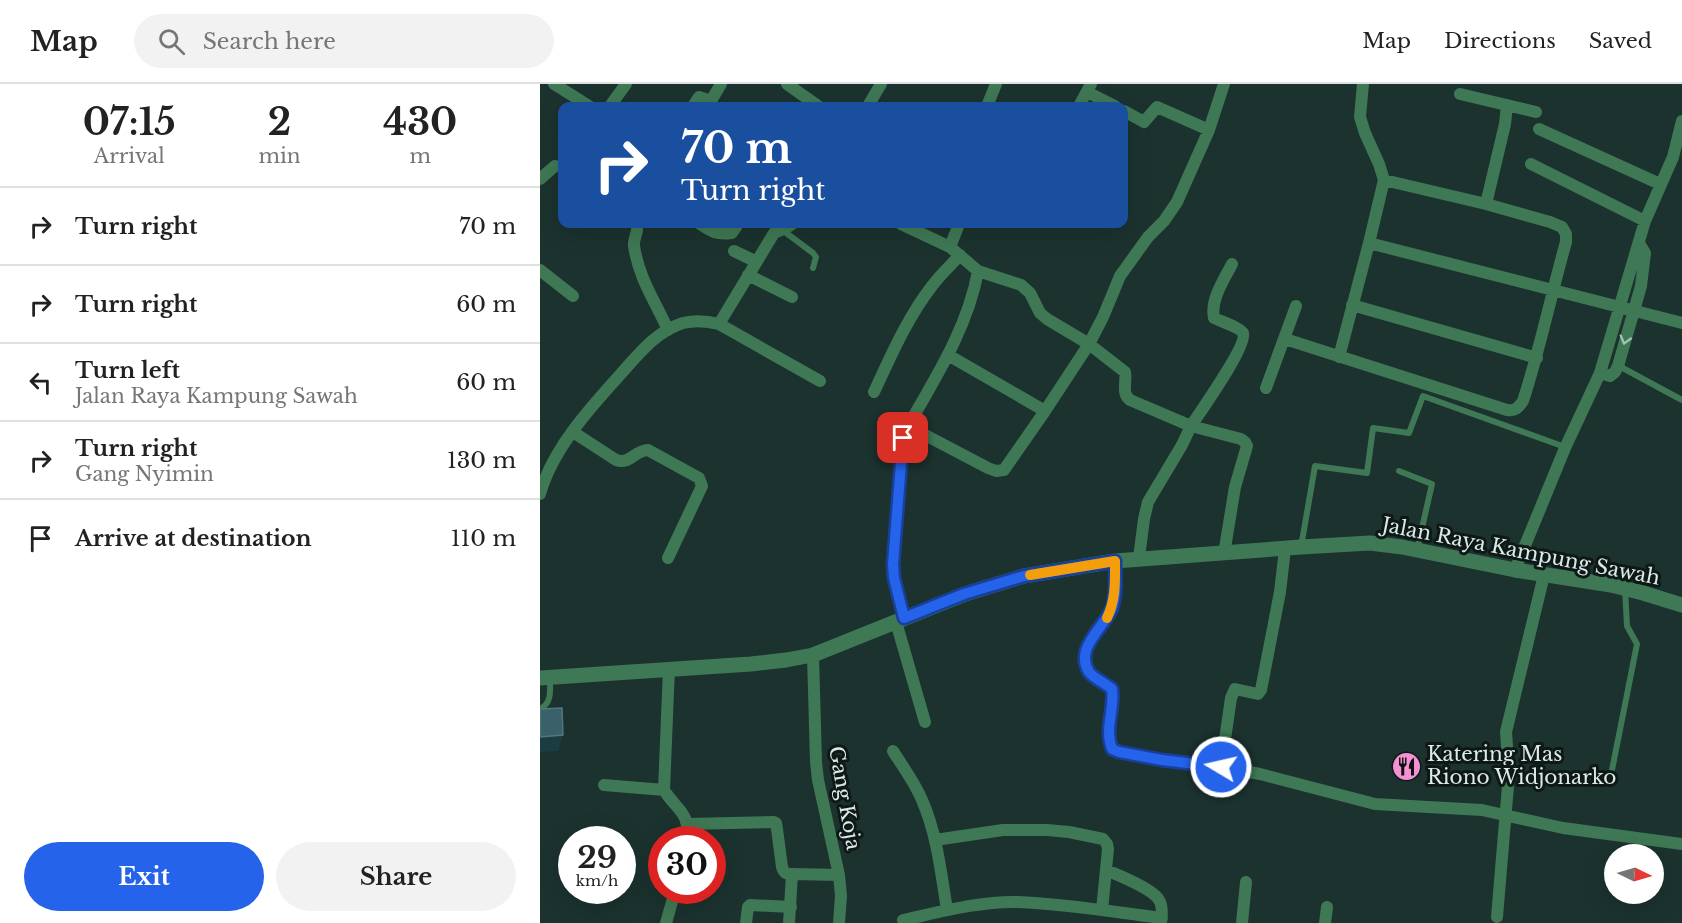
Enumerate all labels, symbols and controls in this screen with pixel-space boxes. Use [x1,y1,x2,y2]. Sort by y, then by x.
search box [134,14,554,68]
text: Map [30,24,98,59]
icon: search [155,25,188,58]
text: Search here [203,28,336,55]
text: Map [1362,28,1411,54]
text: Directions [1444,28,1556,54]
text: Saved [1589,28,1652,54]
text: 07:15 [83,100,176,145]
text: 2 [268,100,291,145]
text: 430 [383,100,457,145]
text: 70 m [681,122,792,174]
icon: right [582,126,660,204]
text: Arrival [94,144,165,168]
text: min [258,144,301,168]
text: m [410,144,431,168]
text: Turn right [681,174,825,207]
icon: right [24,210,57,243]
text: Turn right [75,213,197,240]
text: 70 m [459,213,516,240]
icon: right [24,288,57,321]
text: Turn right [75,291,197,318]
text: 60 m [456,291,516,318]
one-way arrow [1620,335,1633,345]
text: Turn left [75,357,180,384]
icon: left [24,366,57,399]
text: 60 m [456,369,516,396]
text: Jalan Raya Kampung Sawah [75,384,358,408]
pin [877,412,928,463]
icon: arrive [886,421,919,454]
text: Turn right [75,435,197,462]
icon: right [24,444,57,477]
text: 130 m [447,447,516,474]
text: Gang Nyimin [75,462,214,486]
street label: Jalan Raya Kampung Sawah [1377,512,1662,590]
icon: arrive [24,522,57,555]
text: Arrive at destination [75,525,312,552]
text: 110 m [451,525,516,552]
position arrow [1189,735,1253,799]
place label: Katering Mas Riono Widjonarko [1427,742,1616,789]
street label: Gang Koja [824,744,866,853]
restaurant icon: Katering Mas Riono Widjonarko [1390,750,1422,782]
speed limit sign: 30 [648,826,726,904]
text: 29 [577,839,617,876]
button: Exit [24,842,264,911]
button: Share [276,842,516,911]
north arrow [1604,844,1664,904]
map controls [1604,844,1664,904]
text: km/h [576,871,618,890]

